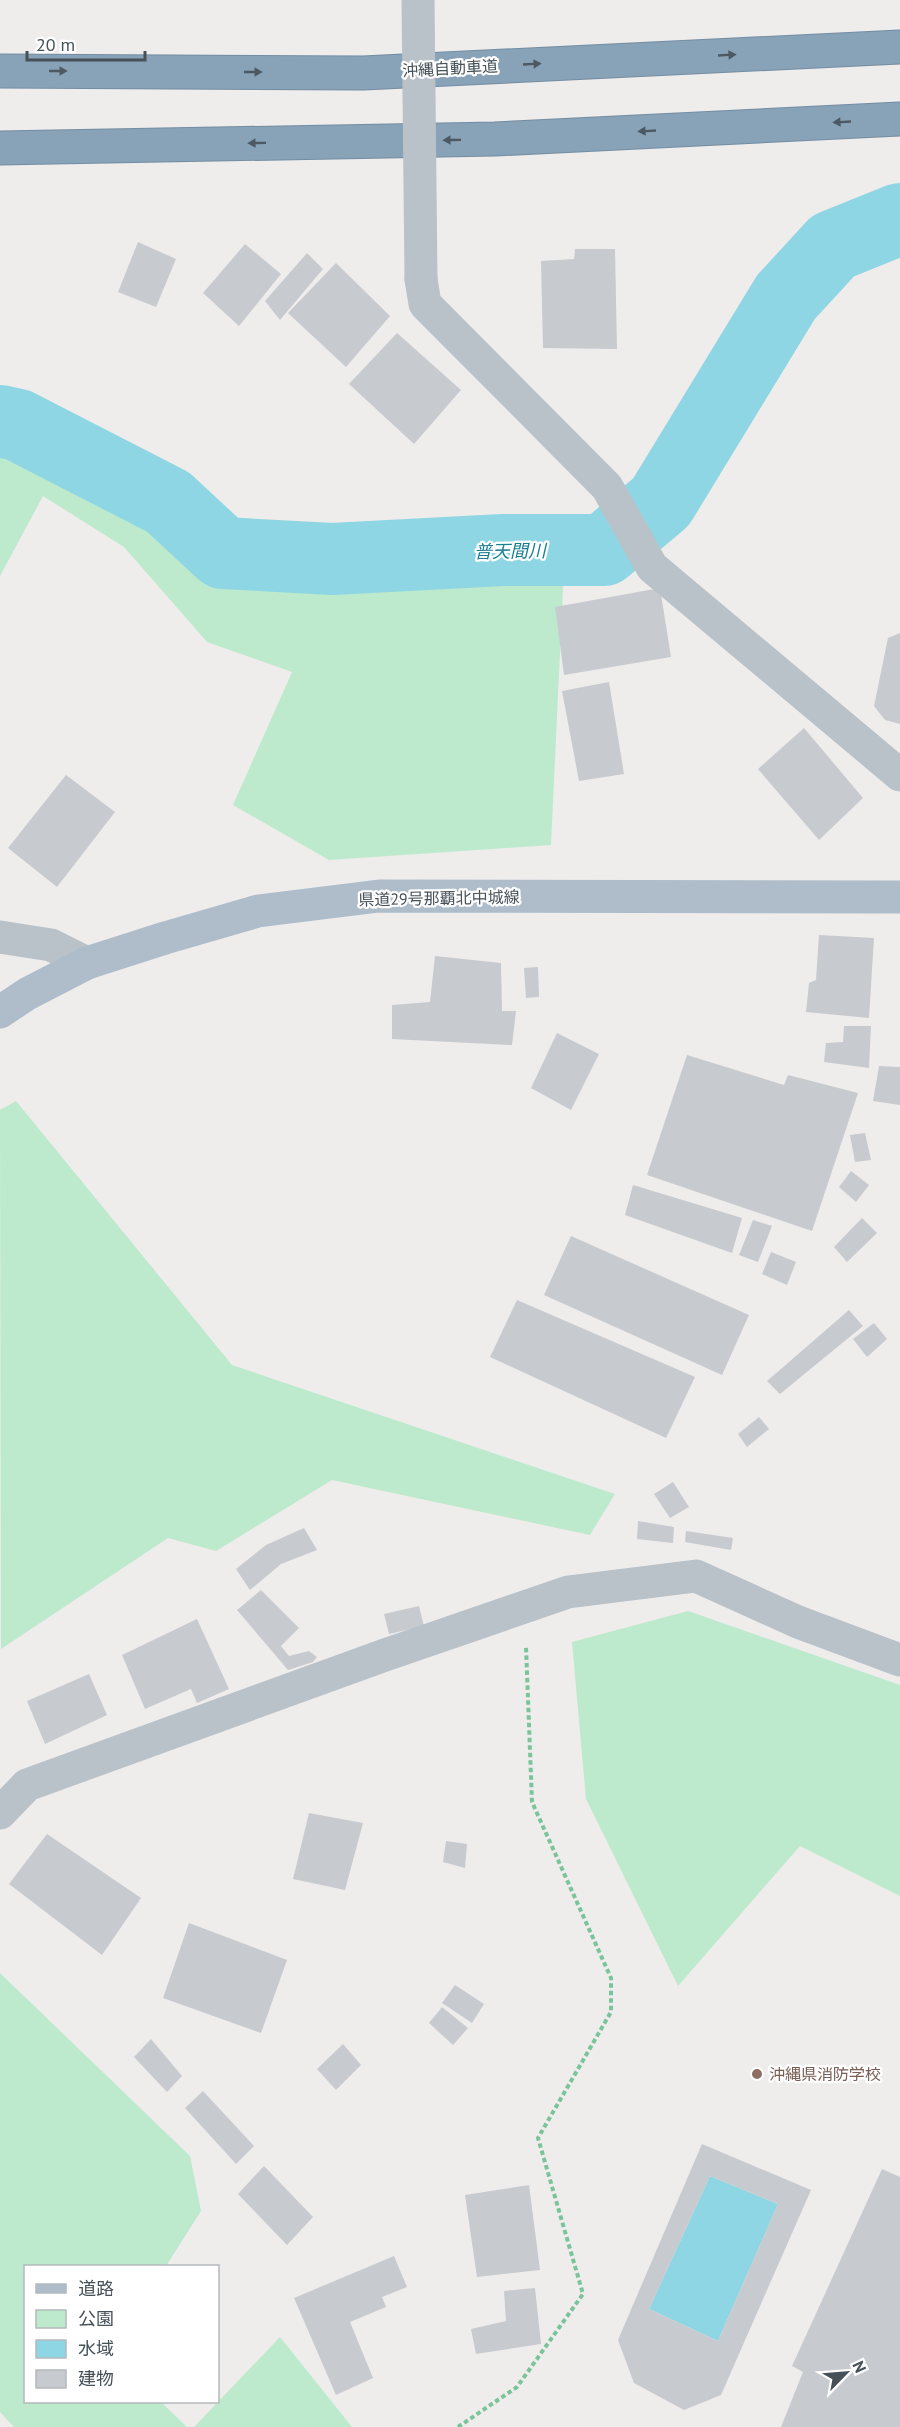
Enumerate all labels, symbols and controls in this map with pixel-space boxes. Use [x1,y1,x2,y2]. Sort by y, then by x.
scale bar [27,24,146,62]
text: 20 m [36,33,75,56]
one-way arrow [718,50,737,60]
street label: 沖縄自動車道 [402,56,498,80]
one-way arrow [523,60,542,69]
one-way arrow [49,66,68,76]
one-way arrow [244,67,263,77]
one-way arrow [832,117,851,126]
one-way arrow [637,127,656,136]
one-way arrow [442,135,461,144]
one-way arrow [248,139,267,148]
water label: 普天間川 [474,539,548,563]
street label: 県道29号那覇北中城線 [358,887,520,909]
place label: 沖縄県消防学校 [769,2064,881,2084]
marker: 沖縄県消防学校 [750,2067,764,2081]
legend [24,2265,219,2403]
text: 道路 [78,2277,114,2300]
text: 公園 [78,2307,114,2330]
text: 水域 [78,2337,114,2360]
north arrow [816,2343,876,2403]
text: N [848,2358,871,2376]
text: 建物 [78,2367,114,2390]

